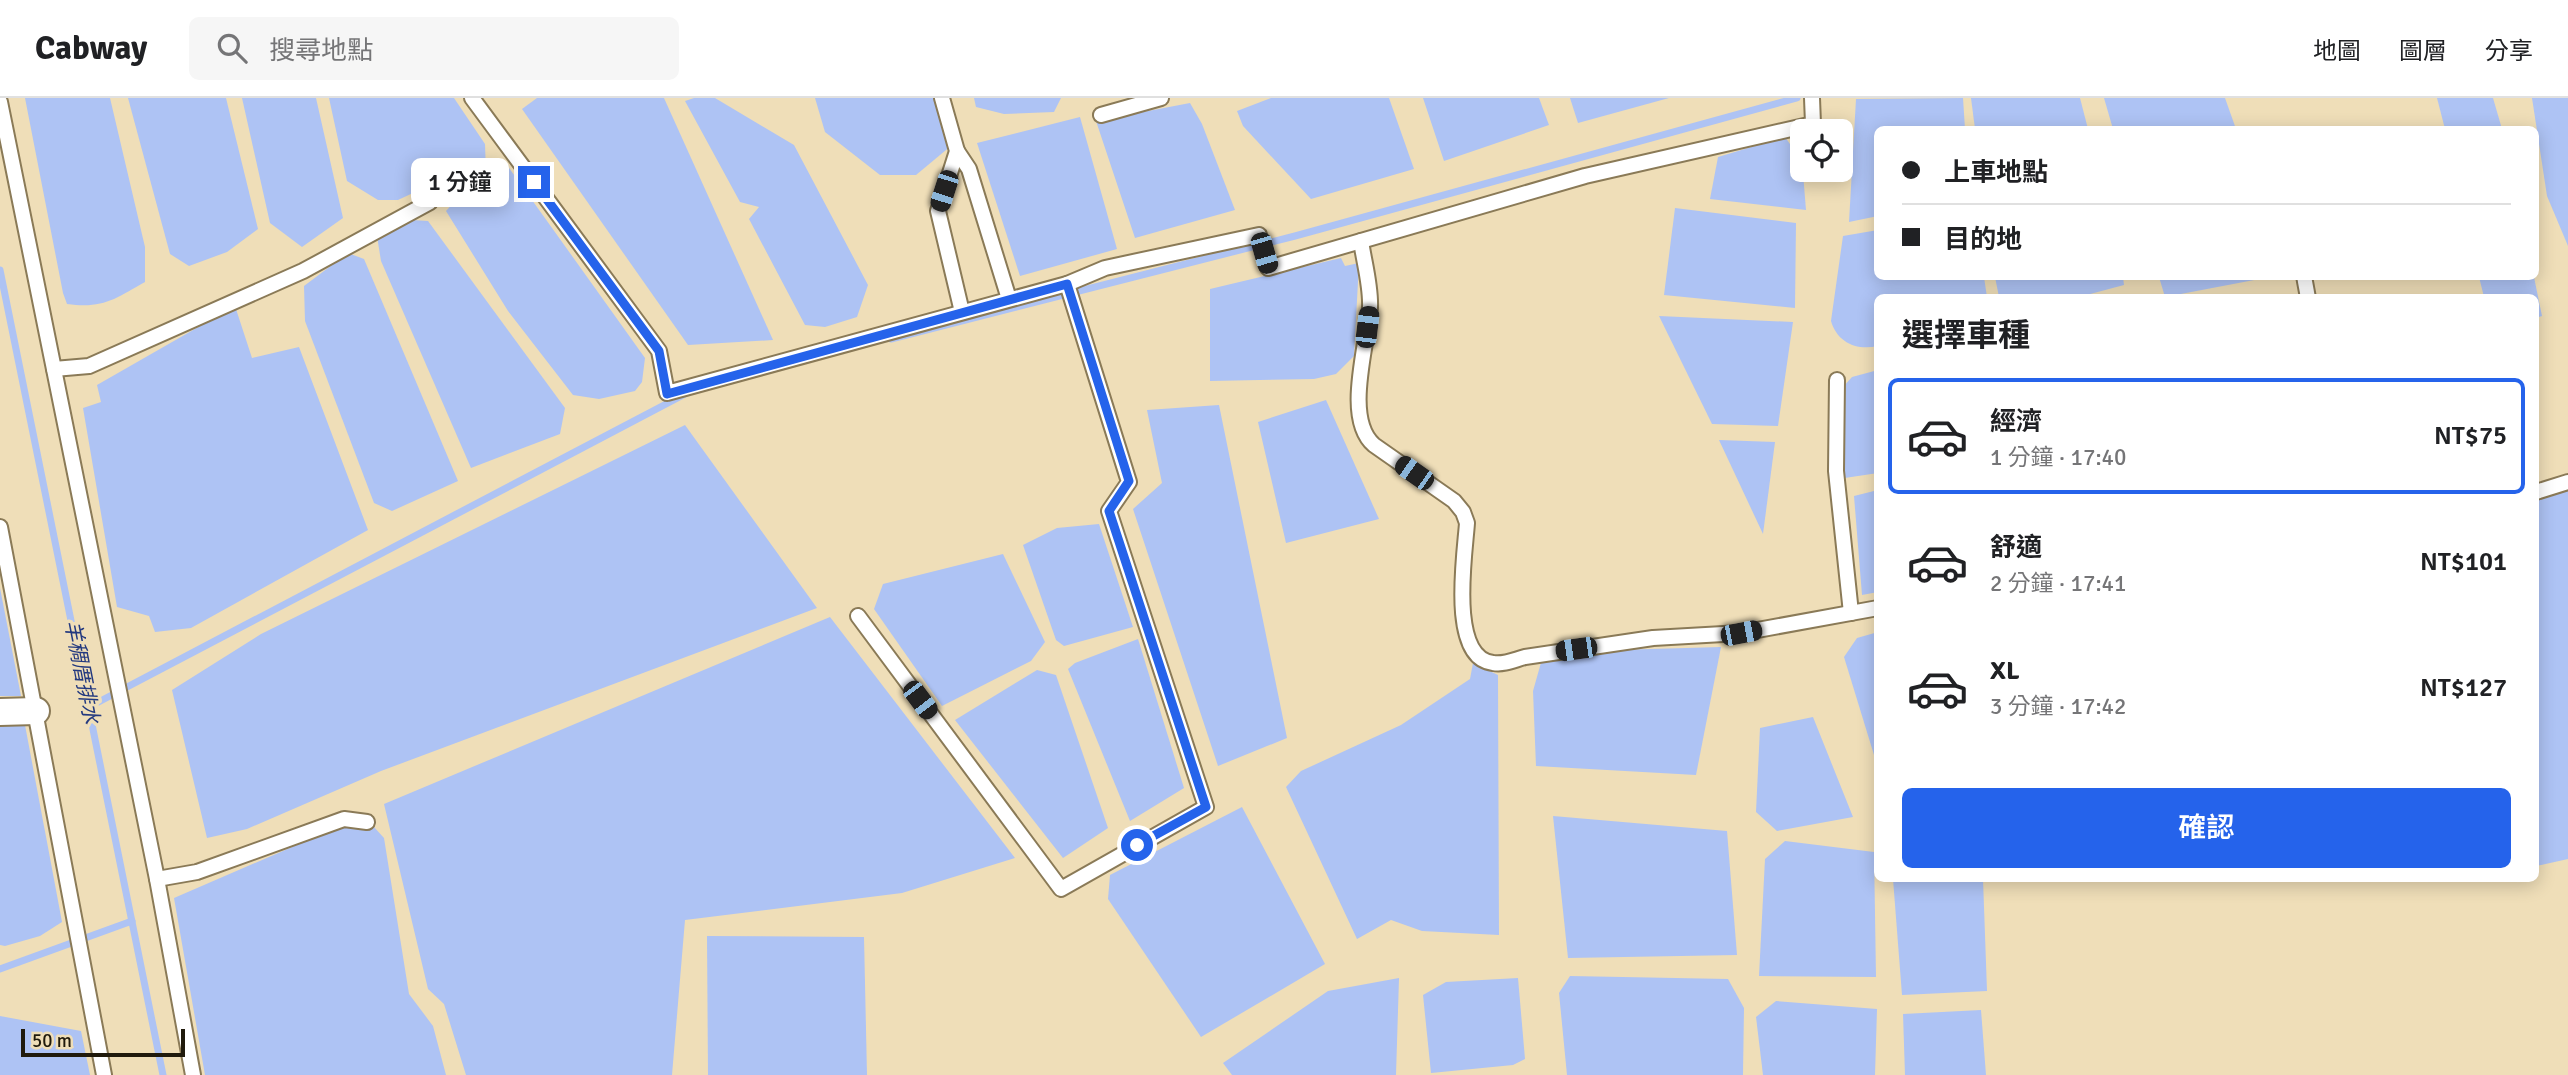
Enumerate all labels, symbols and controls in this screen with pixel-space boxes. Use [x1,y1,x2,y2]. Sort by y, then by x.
search box [189,17,679,80]
text: Cabway [35,28,147,69]
icon: search [213,29,251,67]
text: 搜尋地點 [269,35,373,67]
text: 地圖 [2313,36,2361,66]
text: 圖層 [2399,36,2447,66]
text: 分享 [2485,36,2533,66]
map controls [1790,119,1853,182]
button: locate [1790,119,1853,182]
text: 上車地點 [1944,157,2048,189]
callout: 1 分鐘 [412,158,510,206]
route end [518,166,550,198]
text: 1 分鐘 [428,168,492,197]
car [928,168,961,214]
text: 目的地 [1944,224,2022,256]
car [1249,230,1280,276]
car [1355,305,1380,349]
text: 選擇車種 [1902,316,2030,355]
icon: car [1906,405,1969,468]
text: 經濟 [1990,406,2042,438]
text: NT$75 [2434,420,2507,452]
text: 1 分鐘 · 17:40 [1990,443,2126,472]
car [1391,452,1438,494]
icon: car [1906,531,1969,594]
text: 舒適 [1990,532,2042,564]
text: NT$101 [2420,546,2507,578]
text: 2 分鐘 · 17:41 [1990,569,2126,598]
water label: 羊稠厝排水 [59,618,105,727]
car [1719,619,1764,647]
car [1554,636,1599,662]
text: XL [1990,655,2020,687]
icon: car [1906,657,1969,720]
text: NT$127 [2420,672,2507,704]
car [899,677,942,723]
text: 3 分鐘 · 17:42 [1990,692,2126,721]
button: 確認 [1902,788,2511,868]
route start [1121,829,1153,861]
scale bar [21,1026,186,1058]
text: 50 m [32,1029,72,1053]

